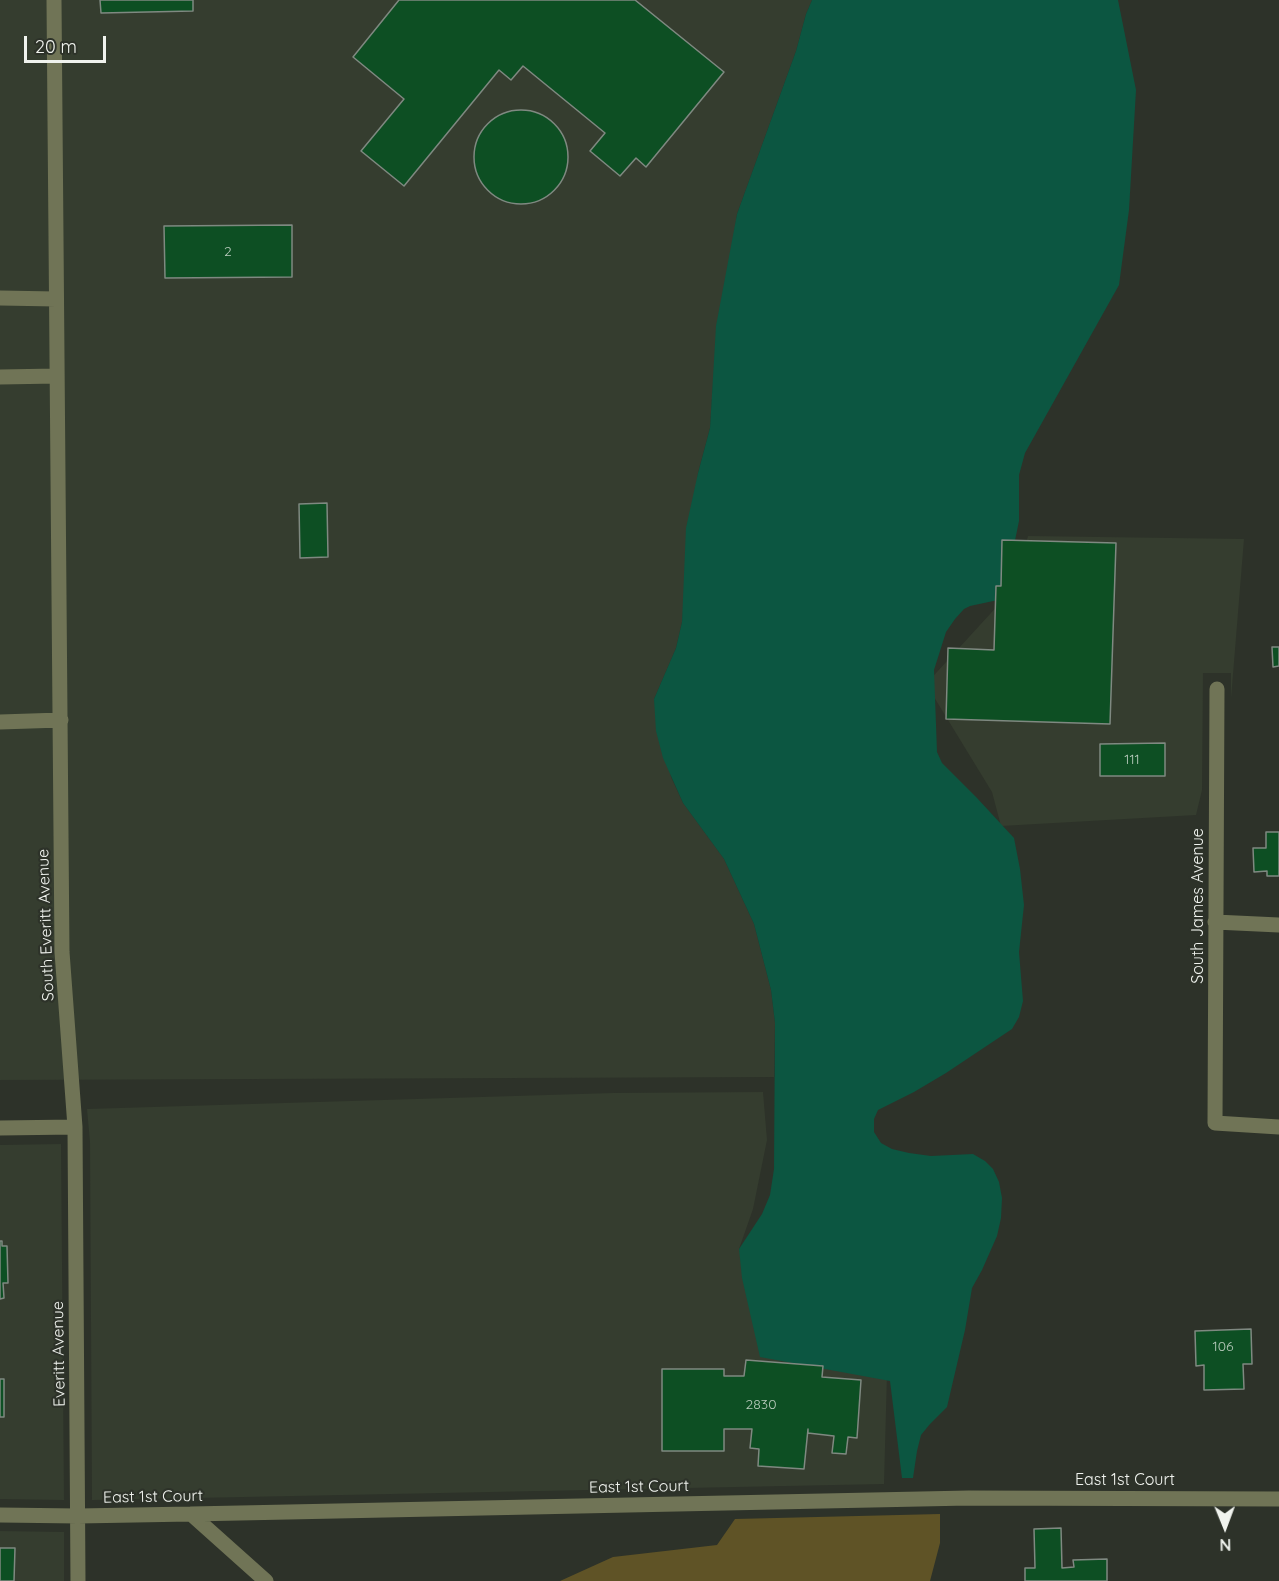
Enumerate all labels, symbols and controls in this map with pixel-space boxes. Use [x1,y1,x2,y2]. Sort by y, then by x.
scale bar [27,24,110,62]
text: 20 m [35,35,77,58]
house number: 2 [224,244,232,260]
house number: 111 [1124,752,1140,768]
street label: South James Avenue [1188,828,1208,984]
street label: South Everitt Avenue [34,848,58,1002]
street label: Everitt Avenue [48,1301,70,1407]
house number: 106 [1212,1339,1234,1355]
house number: 2830 [746,1397,776,1413]
street label: East 1st Court [1075,1470,1175,1490]
street label: East 1st Court [589,1477,689,1497]
street label: East 1st Court [103,1487,203,1507]
north arrow [1195,1497,1255,1557]
text: N [1219,1535,1231,1555]

